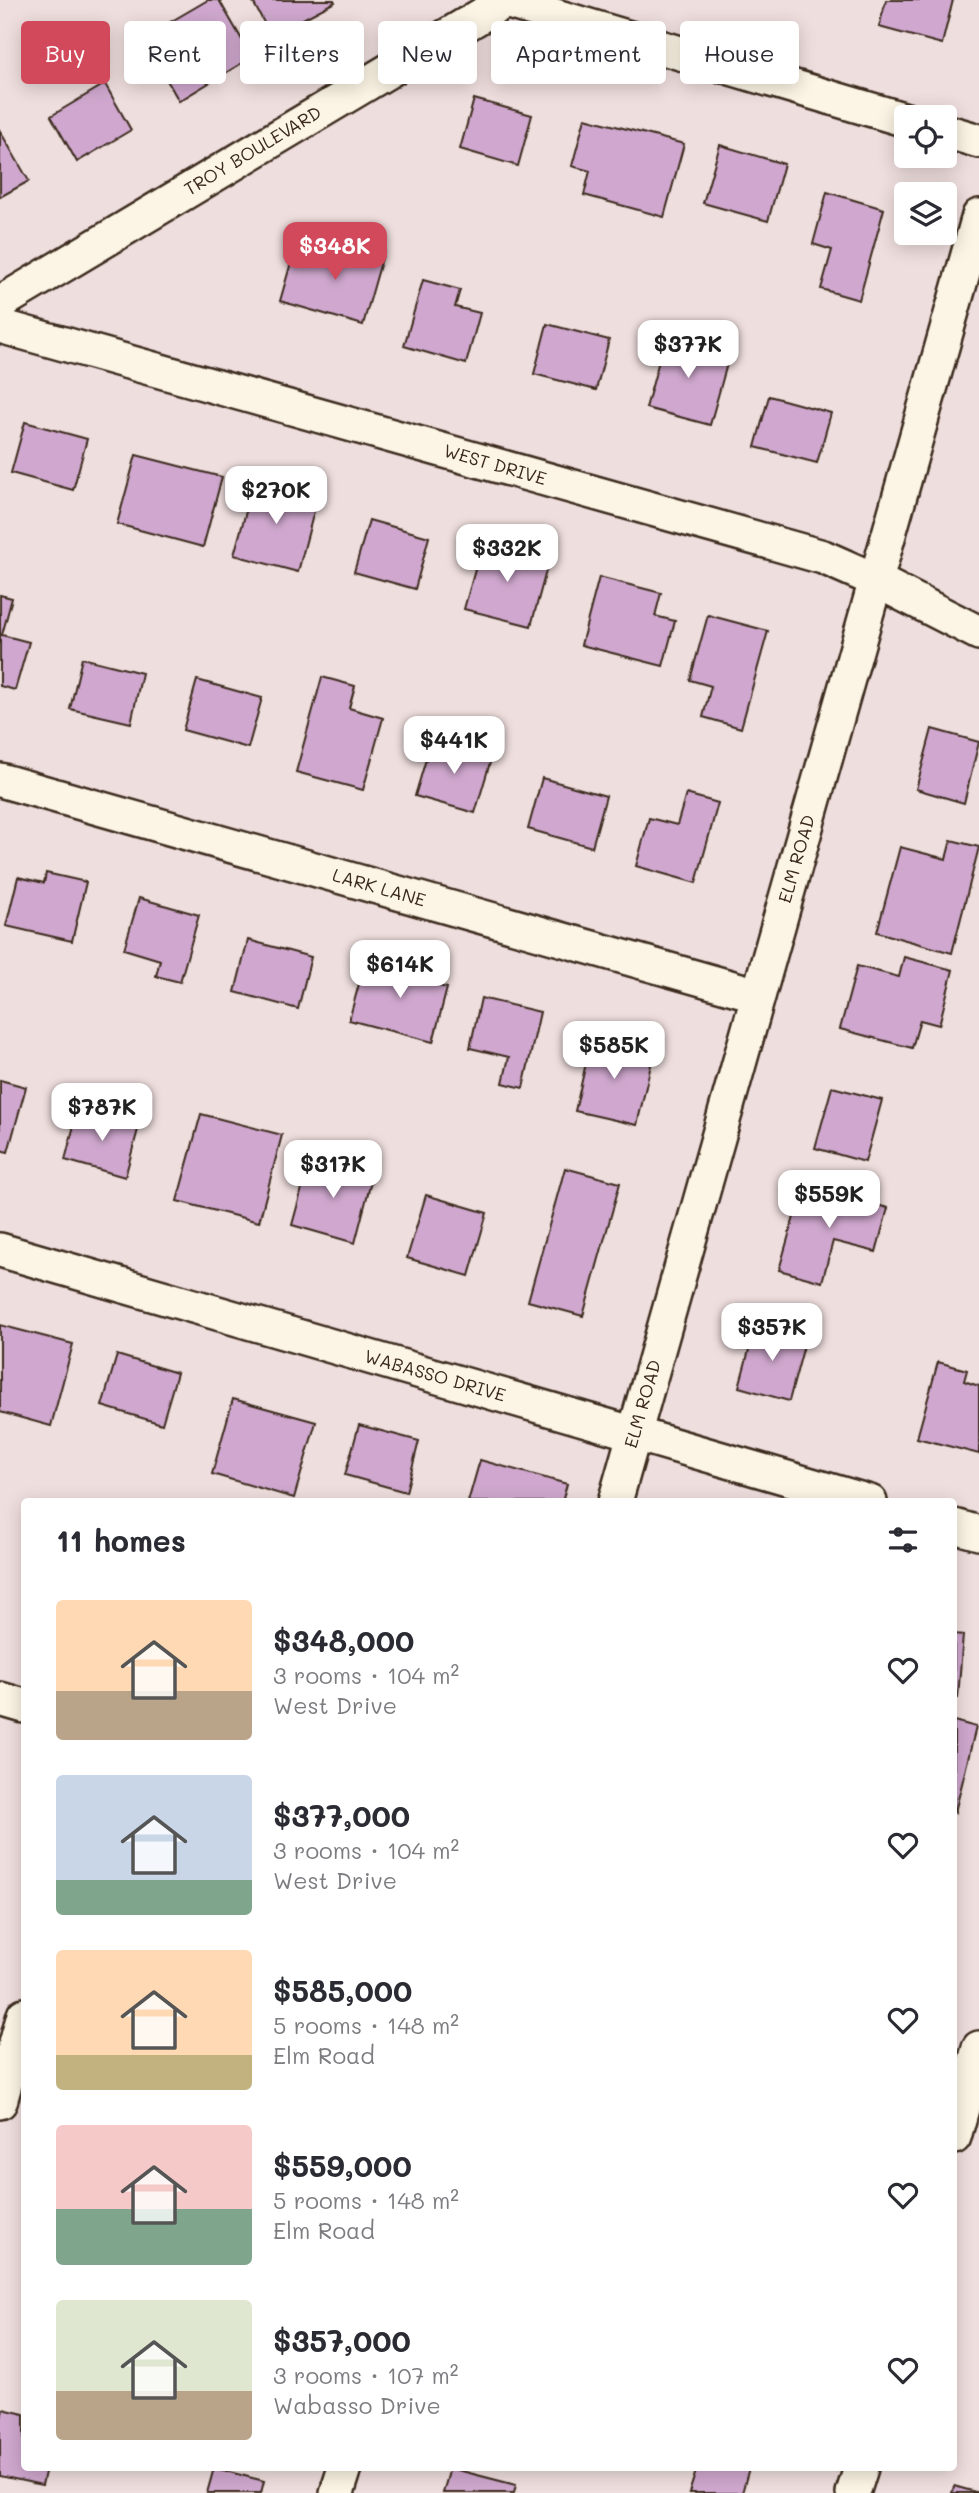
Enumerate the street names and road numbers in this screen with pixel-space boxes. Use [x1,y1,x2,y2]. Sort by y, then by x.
street label: TROY BOULEVARD [180,100,325,201]
street label: WEST DRIVE [441,438,549,490]
street label: ELM ROAD [772,812,820,906]
street label: LARK LANE [330,862,429,912]
street label: WABASSO DRIVE [362,1343,509,1407]
street label: ELM ROAD [618,1357,666,1451]

